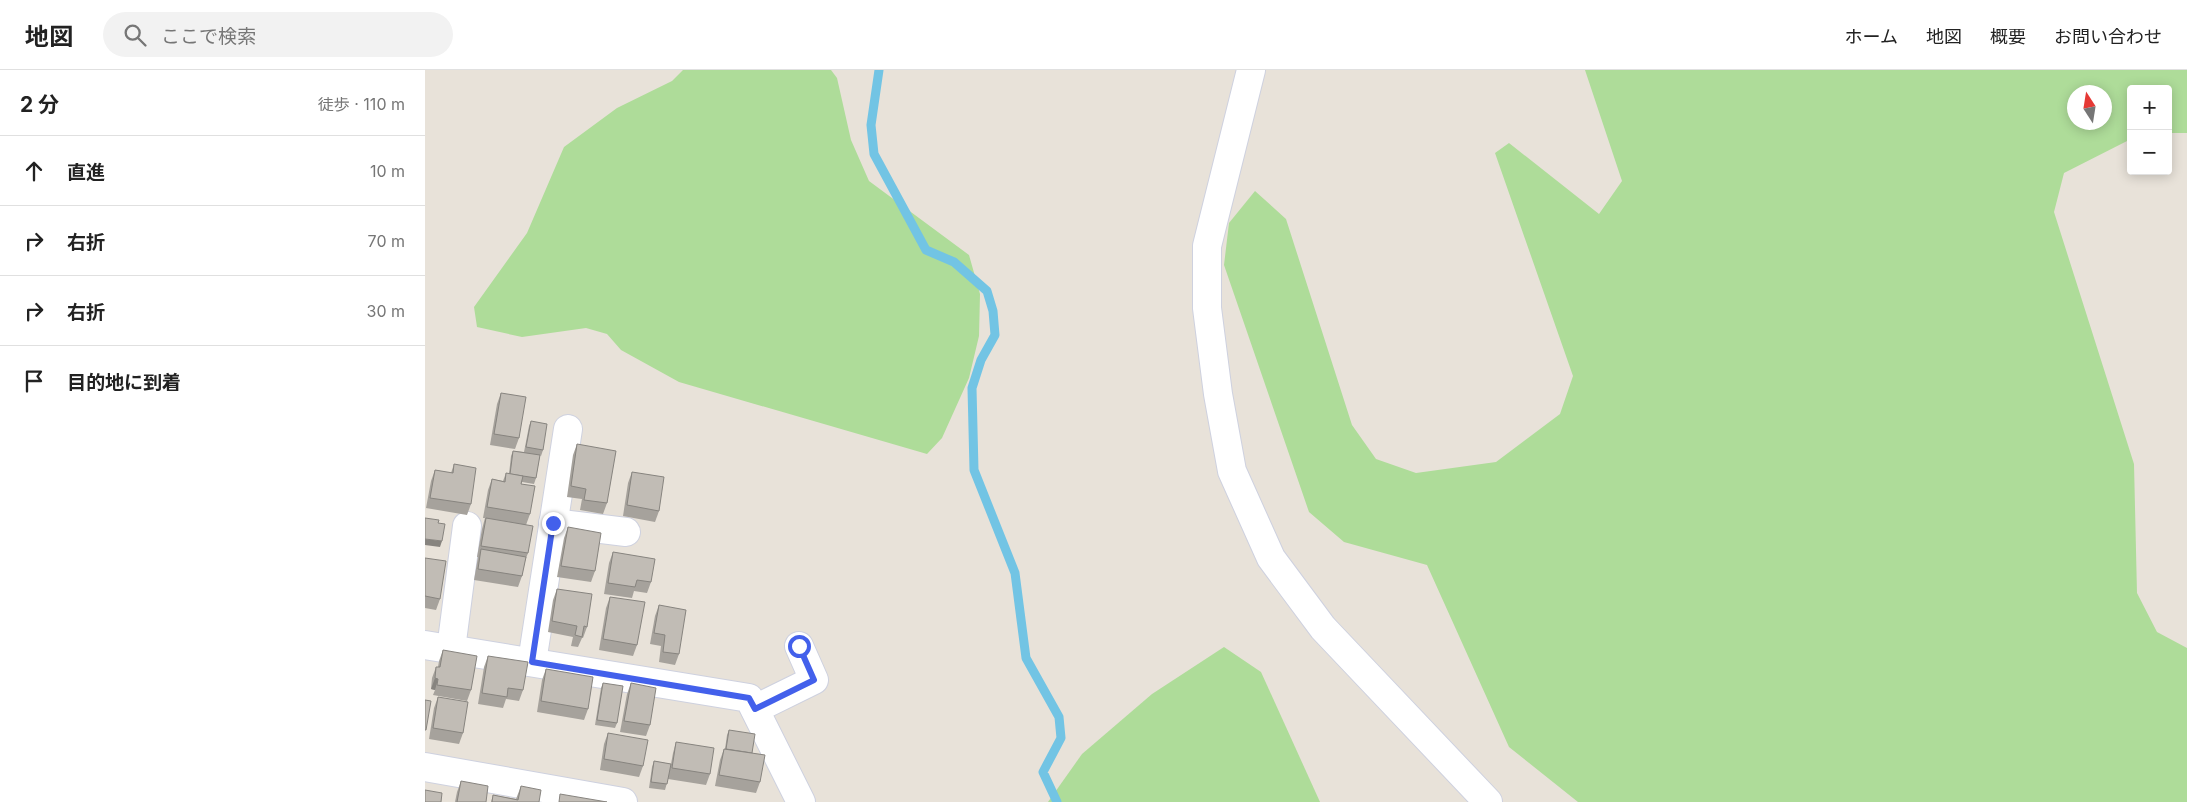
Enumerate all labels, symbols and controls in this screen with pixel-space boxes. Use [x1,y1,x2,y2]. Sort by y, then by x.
search box [103,12,453,57]
icon: search [121,21,149,49]
text: 地図 [25,22,73,51]
text: ここで検索 [161,25,256,48]
text: ホーム [1845,26,1898,47]
text: 地図 [1926,26,1962,47]
text: 概要 [1990,26,2026,47]
text: お問い合わせ [2054,26,2162,47]
north arrow [2067,85,2112,130]
map controls [2127,85,2172,175]
button: + [2127,85,2172,130]
text: 2 分 [20,92,59,117]
text: 徒歩 · 110 m [318,94,405,114]
button: − [2127,130,2172,175]
icon: ahead [20,157,48,185]
text: 直進 [67,161,105,184]
text: 10 m [370,161,405,181]
icon: right [20,227,48,255]
text: 右折 [67,231,105,254]
text: 70 m [368,231,405,251]
icon: right [20,297,48,325]
text: 右折 [67,301,105,324]
text: 30 m [367,301,405,321]
icon: arrive [20,367,48,395]
text: 目的地に到着 [67,371,181,394]
route end [542,512,565,535]
route start [788,635,811,658]

